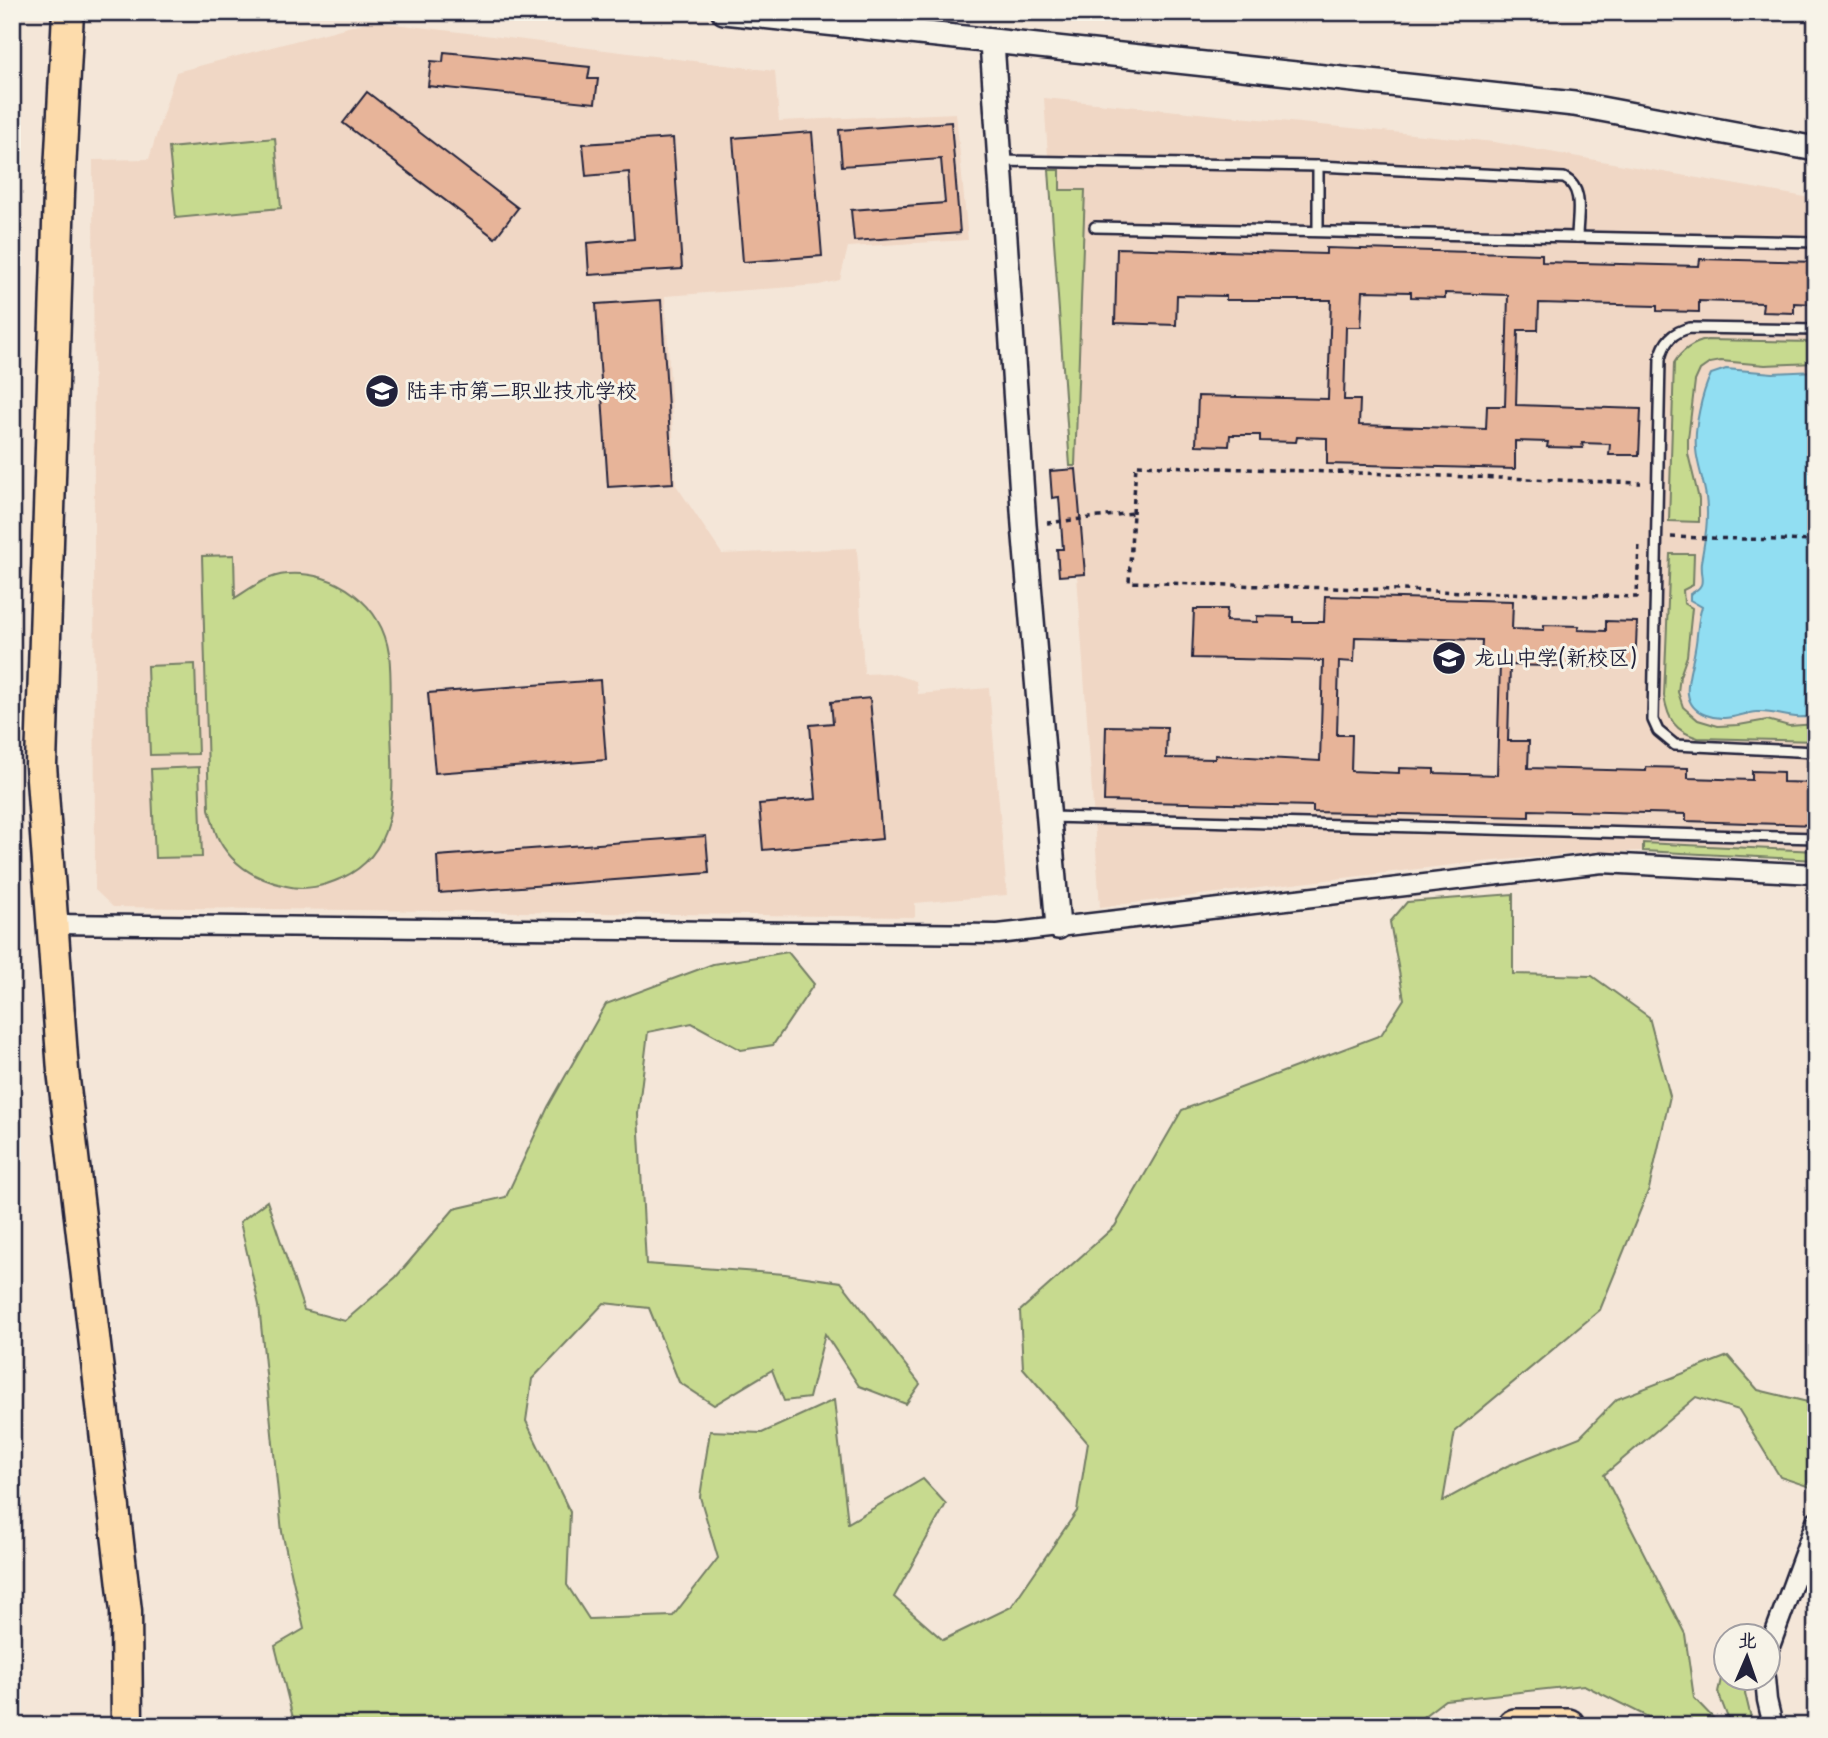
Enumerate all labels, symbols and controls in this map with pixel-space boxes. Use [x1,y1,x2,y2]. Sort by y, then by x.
school or university icon: 陆丰市第二职业技术学校 [363,372,401,410]
place label: 陆丰市第二职业技术学校 [406,373,637,405]
school or university icon: 龙山中学(新校区) [1430,639,1468,677]
place label: 龙山中学(新校区) [1474,640,1638,672]
north arrow [1713,1622,1783,1692]
text: 北 [1738,1625,1758,1653]

